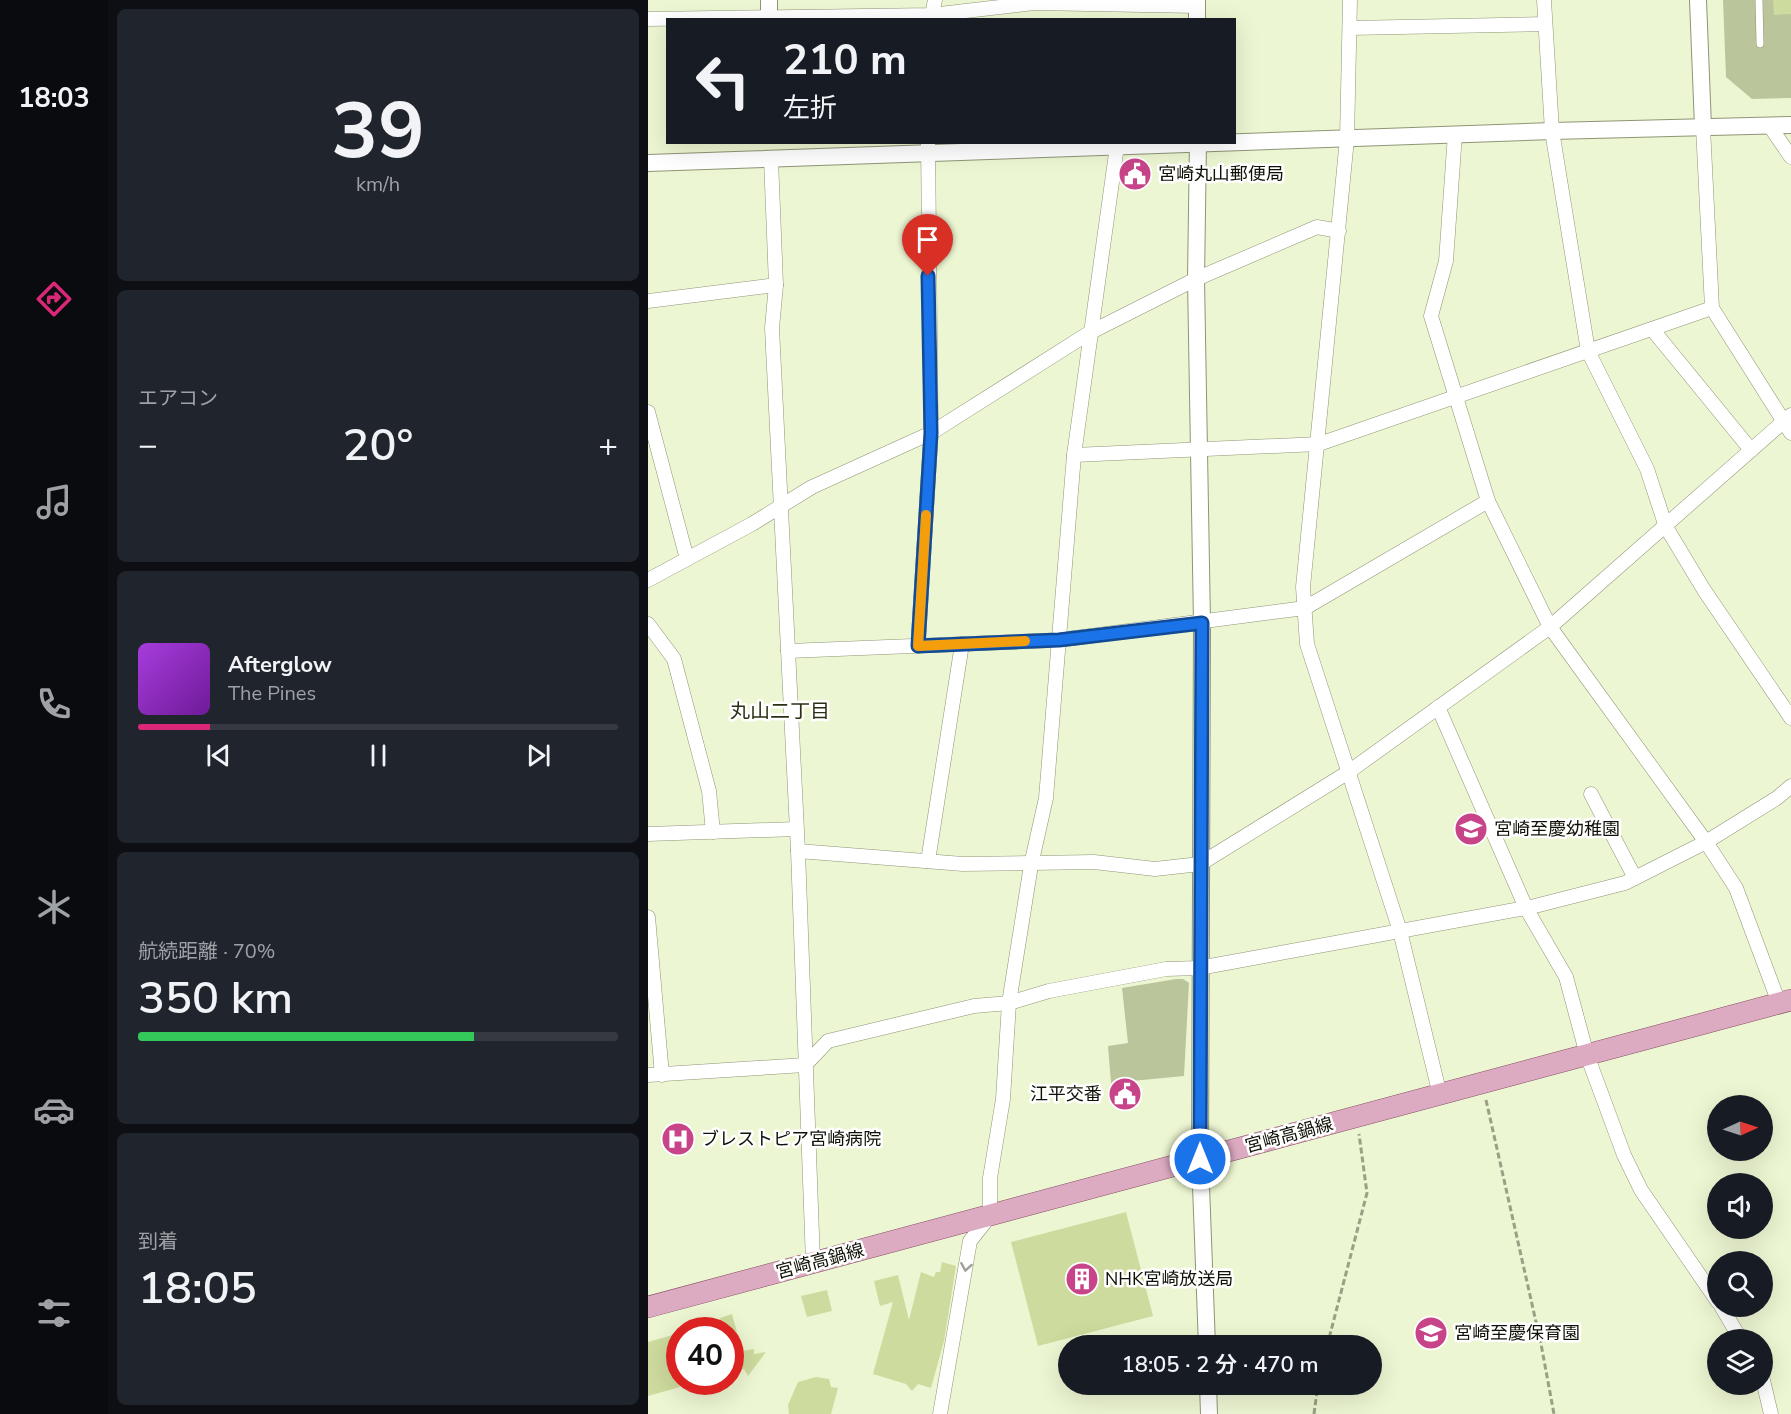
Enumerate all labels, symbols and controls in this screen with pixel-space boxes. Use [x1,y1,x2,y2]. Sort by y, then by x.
text: 210 m [783,32,907,89]
icon: left [684,42,762,120]
text: 39 [331,78,425,185]
text: 18:03 [18,80,90,117]
text: 左折 [783,90,837,127]
public building icon: 宮崎丸山郵便局 [1117,156,1153,192]
place label: 宮崎丸山郵便局 [1158,162,1284,186]
text: km/h [356,171,400,198]
pin [902,214,953,276]
icon: arrive [911,223,944,256]
icon: directions [33,278,75,320]
text: エアコン [138,385,218,412]
text: 20° [343,415,413,476]
text: − [138,423,158,468]
text: + [598,423,618,468]
icon: music [33,481,75,523]
text: Afterglow [228,650,332,680]
text: The Pines [228,680,316,707]
icon: phone [33,683,75,725]
district label: 丸山二丁目 [730,698,830,725]
icon: previous [202,739,235,772]
icon: pause [362,739,395,772]
icon: next [522,739,555,772]
school or university icon: 宮崎至慶幼稚園 [1453,811,1489,847]
place label: 宮崎至慶幼稚園 [1494,817,1620,841]
icon: climate [33,886,75,928]
text: 航続距離 · 70% [138,938,275,965]
text: 350 km [138,968,293,1029]
public building icon: 江平交番 [1107,1076,1143,1112]
place label: 江平交番 [1030,1082,1102,1106]
icon: car [33,1089,75,1131]
north arrow [1707,1095,1773,1161]
map controls [1707,1095,1773,1395]
street label: 宮崎高鍋線 [1242,1112,1336,1158]
hospital icon: ブレストピア宮崎病院 [660,1121,696,1157]
place label: ブレストピア宮崎病院 [701,1127,881,1151]
position arrow [1168,1127,1232,1191]
button: sound [1707,1173,1773,1239]
text: 到着 [138,1228,178,1255]
street label: 宮崎高鍋線 [773,1238,867,1284]
button: search [1707,1251,1773,1317]
text: 18:05 [138,1258,257,1319]
building icon: NHK宮崎放送局 [1064,1261,1100,1297]
one-way arrow [960,1262,973,1272]
place label: NHK宮崎放送局 [1105,1267,1233,1291]
icon: filters [33,1292,75,1334]
school or university icon: 宮崎至慶保育園 [1413,1315,1449,1351]
speed limit sign: 40 [666,1317,744,1395]
place label: 宮崎至慶保育園 [1454,1321,1580,1345]
button: layers [1707,1329,1773,1395]
text: 18:05 · 2 分 · 470 m [1121,1350,1319,1380]

